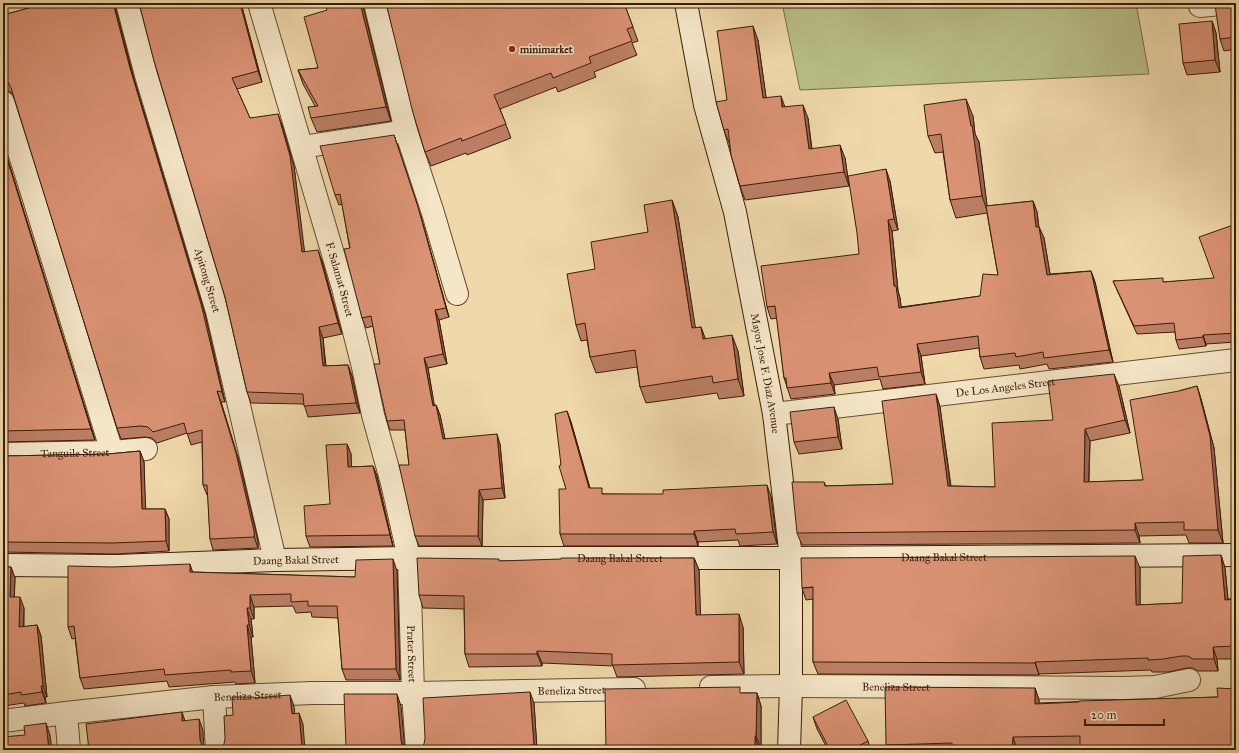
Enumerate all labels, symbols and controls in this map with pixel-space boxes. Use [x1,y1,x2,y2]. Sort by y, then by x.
place label: minimarket [519,43,573,56]
marker: minimarket [507,44,517,54]
street label: F. Salamat Street [323,240,356,318]
street label: Apitong Street [191,246,223,314]
street label: Mayor Jose F. Diaz Avenue [748,312,782,434]
street label: De Los Angeles Street [955,375,1056,400]
street label: Tanguile Street [40,446,110,460]
street label: Daang Bakal Street [901,551,987,564]
street label: Daang Bakal Street [577,552,663,565]
street label: Daang Bakal Street [253,553,339,568]
street label: Prater Street [404,625,419,683]
street label: Beneliza Street [862,680,930,694]
street label: Beneliza Street [537,684,606,698]
street label: Beneliza Street [213,688,282,704]
scale bar [1085,701,1164,727]
text: 20 m [1091,708,1117,722]

